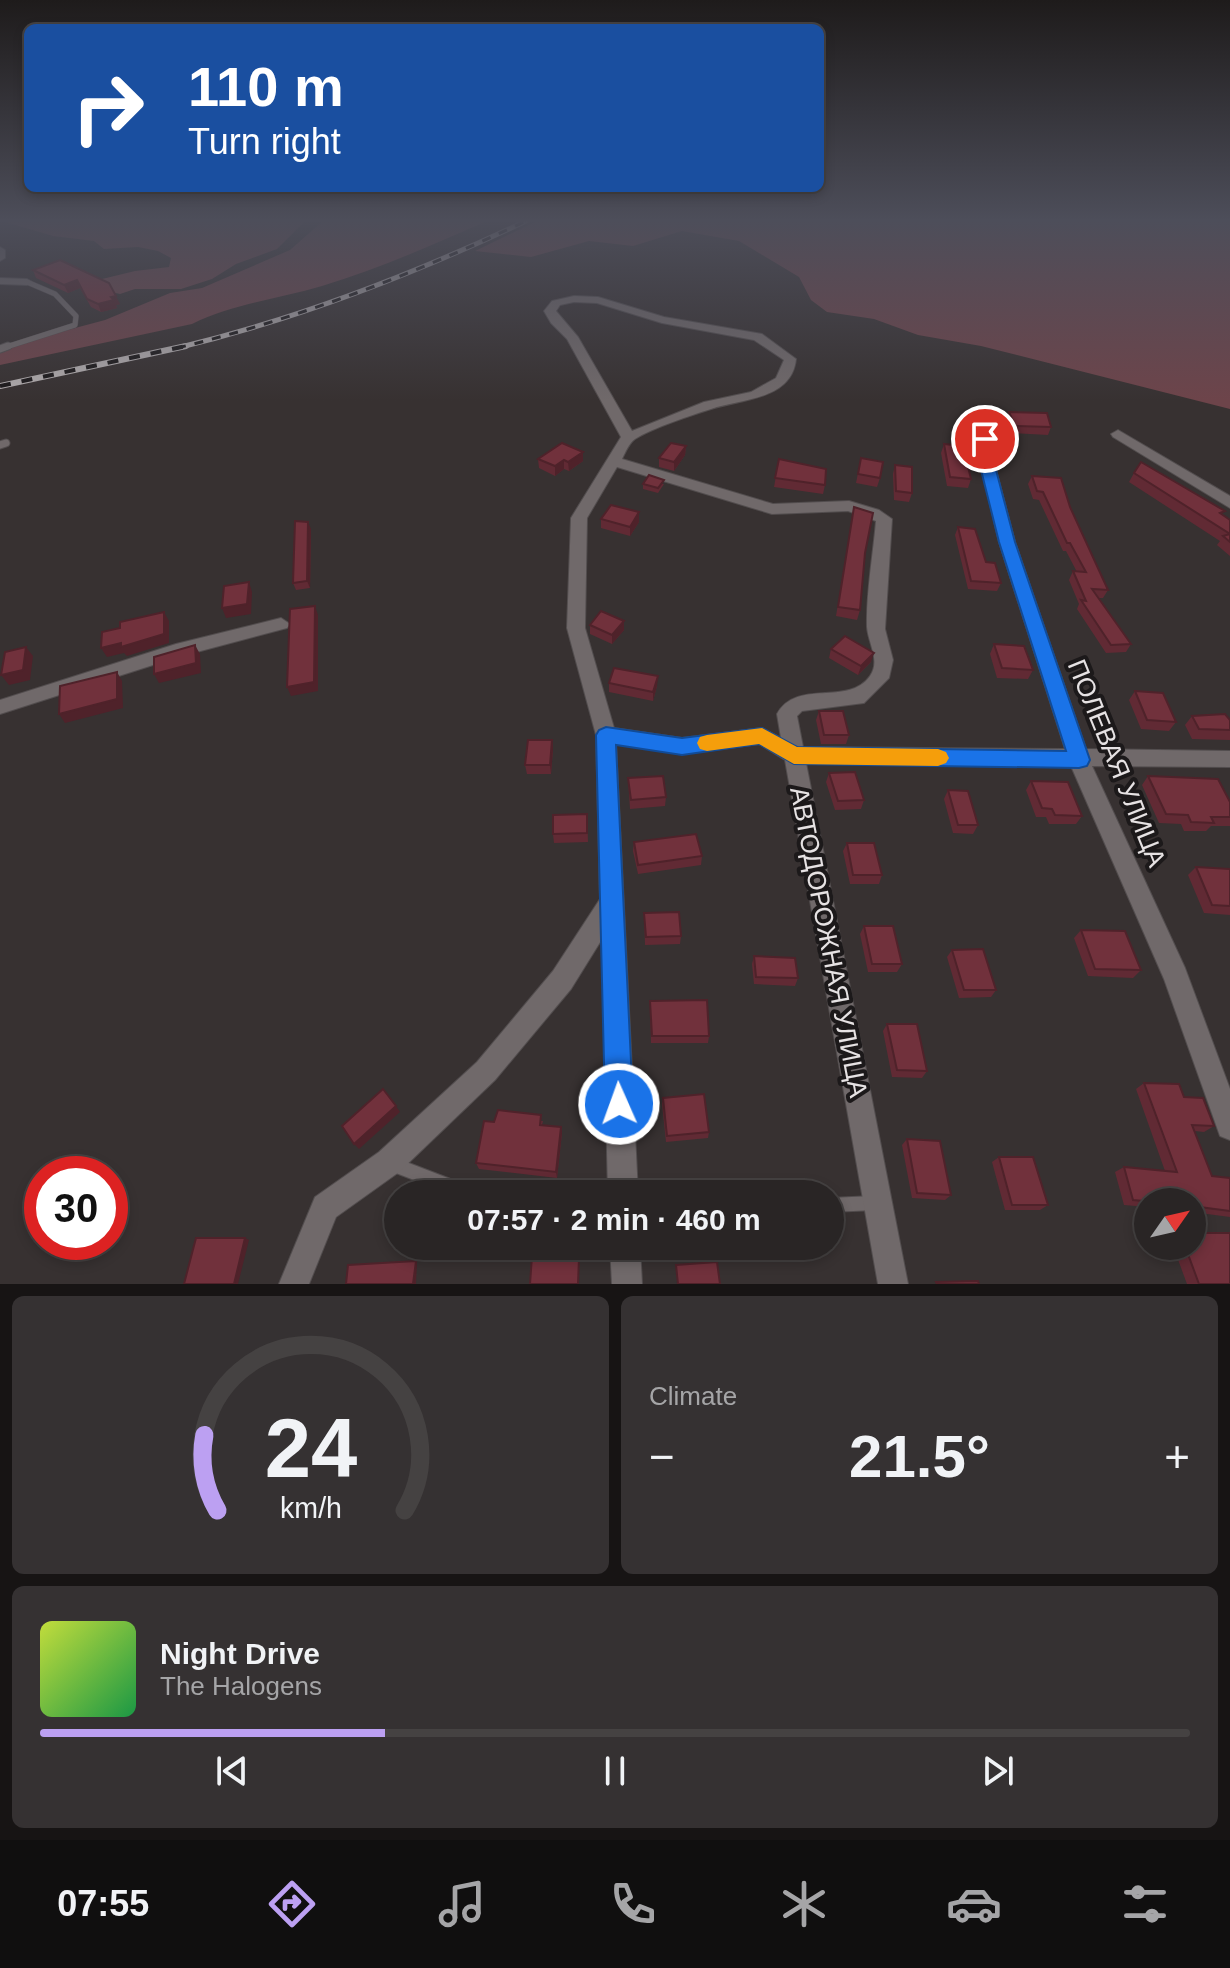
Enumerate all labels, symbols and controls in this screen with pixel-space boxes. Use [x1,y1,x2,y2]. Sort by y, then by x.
text: 110 m [188,55,344,118]
icon: right [56,56,160,160]
text: Turn right [188,121,341,162]
pin [951,405,1019,473]
icon: arrive [963,417,1007,461]
street label: ПОЛЕВАЯ УЛИЦА [1062,655,1173,872]
street label: АВТОДОРОЖНАЯ УЛИЦА [784,784,874,1100]
position arrow [577,1062,661,1146]
speed limit sign: 30 [24,1156,128,1260]
north arrow [1134,1188,1206,1260]
map controls [1134,1188,1206,1260]
text: 07:57 · 2 min · 460 m [467,1203,761,1236]
text: Climate [649,1381,737,1411]
text: 24 [264,1402,357,1495]
text: 21.5° [849,1423,990,1490]
text: − [649,1432,675,1481]
text: + [1164,1432,1190,1481]
text: km/h [280,1492,341,1524]
text: Night Drive [160,1637,320,1670]
text: The Halogens [160,1671,322,1701]
icon: previous [210,1749,254,1793]
icon: pause [593,1749,637,1793]
icon: next [976,1749,1020,1793]
icon: directions [264,1876,320,1932]
icon: music [434,1876,490,1932]
icon: phone [605,1876,661,1932]
icon: climate [776,1876,832,1932]
icon: car [946,1876,1002,1932]
icon: filters [1117,1876,1173,1932]
text: 07:55 [57,1883,149,1924]

